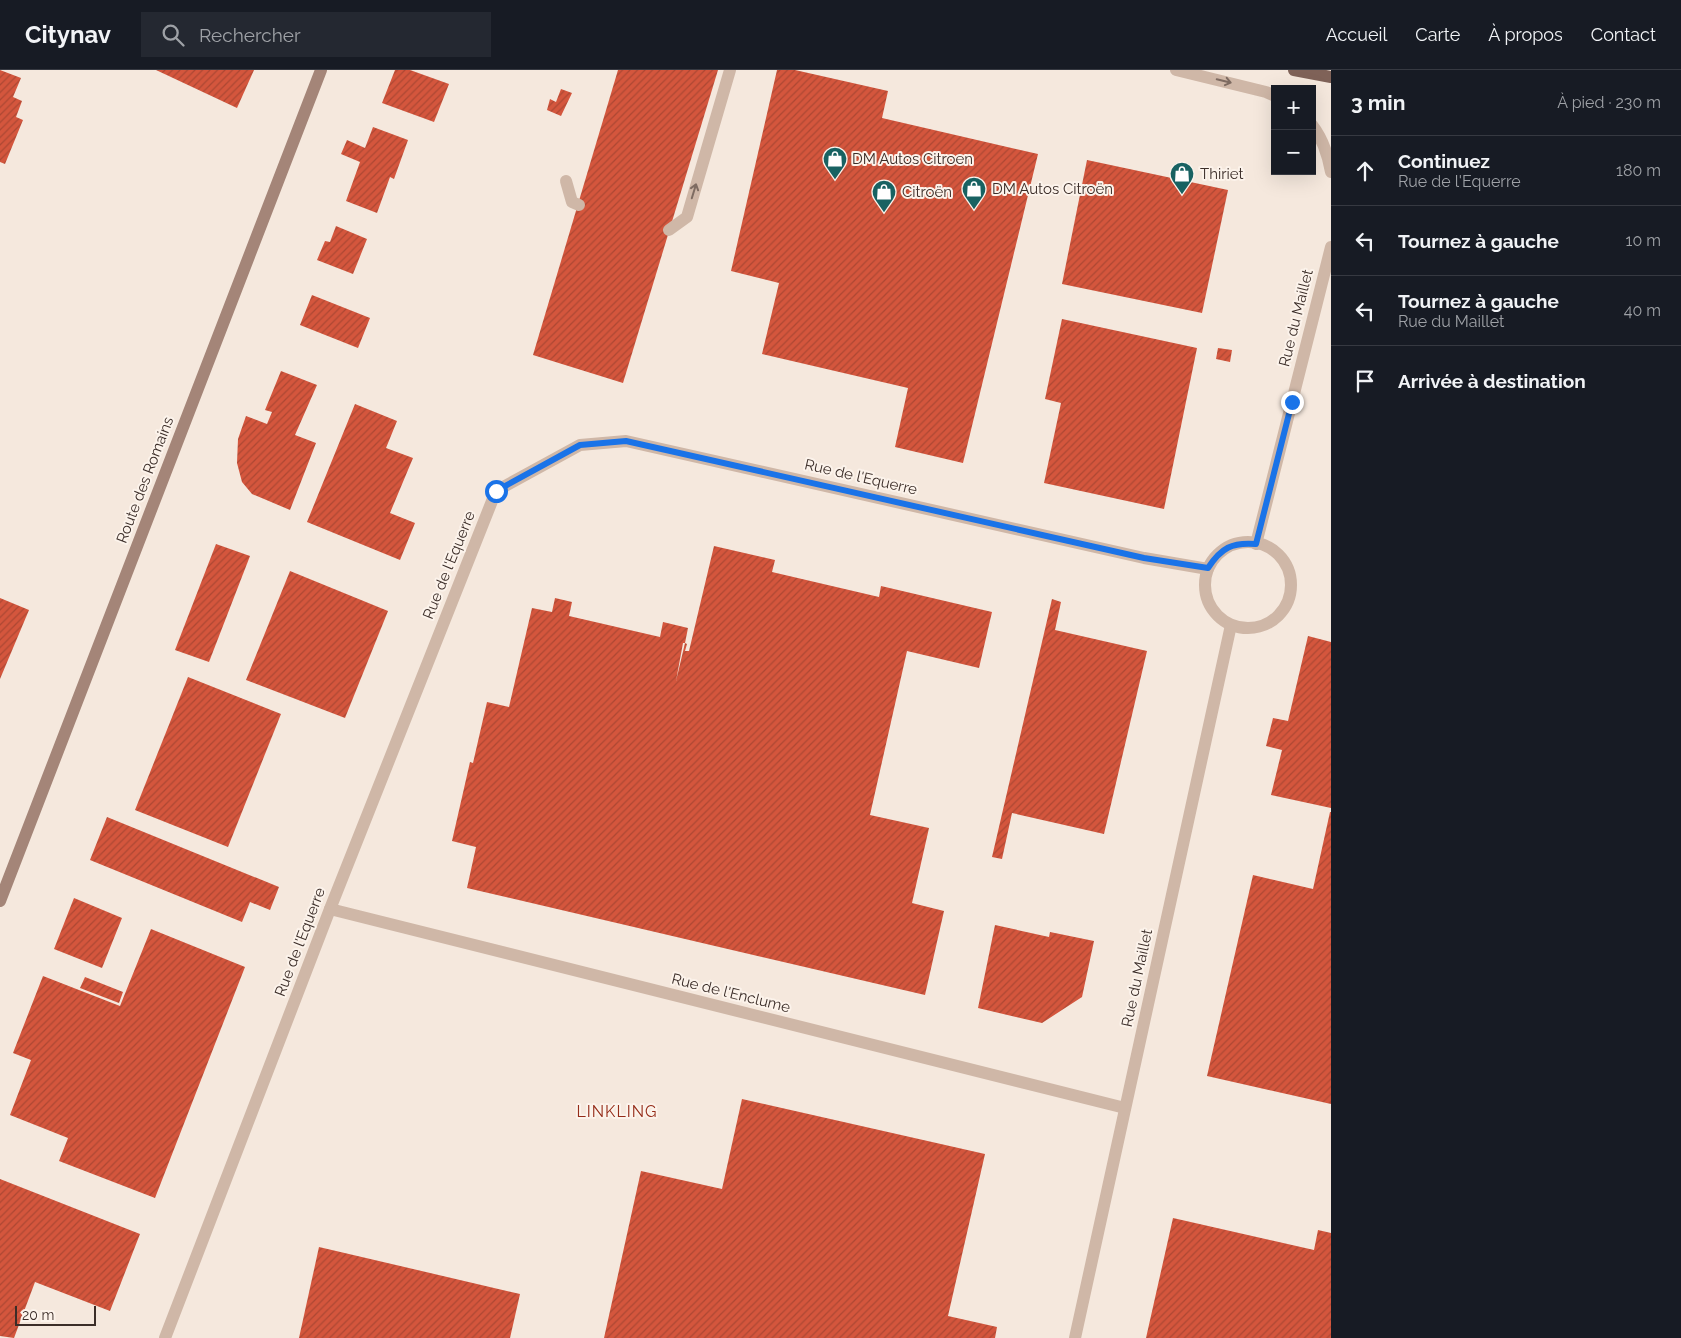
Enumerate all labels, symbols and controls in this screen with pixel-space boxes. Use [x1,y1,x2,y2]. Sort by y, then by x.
search box [141,12,491,57]
text: Citynav [25,20,111,49]
icon: search [159,21,187,49]
text: Rechercher [199,24,301,46]
text: Accueil [1326,24,1387,45]
text: Carte [1415,24,1460,45]
text: À propos [1488,24,1563,45]
text: Contact [1591,24,1656,45]
one-way arrow [1215,77,1231,86]
map controls [1271,85,1316,175]
button: + [1271,85,1316,130]
text: 3 min [1351,90,1405,115]
text: À pied · 230 m [1557,93,1661,112]
button: − [1271,130,1316,175]
shop icon: DM Autos Citroen [822,146,848,180]
place label: DM Autos Citroen [852,150,973,168]
text: Continuez [1398,150,1490,172]
icon: ahead [1351,157,1379,185]
shop icon: Thiriet [1169,161,1195,195]
text: 180 m [1616,161,1661,180]
place label: Thiriet [1200,165,1243,183]
text: Rue de l'Equerre [1398,172,1521,191]
shop icon: DM Autos Citroën [961,176,987,210]
shop icon: Citroën [871,179,897,213]
place label: DM Autos Citroën [992,180,1113,198]
one-way arrow [690,183,700,199]
place label: Citroën [902,183,952,201]
icon: left [1351,227,1379,255]
text: Tournez à gauche [1398,230,1559,252]
text: 10 m [1626,231,1661,250]
street label: Rue du Maillet [1275,267,1317,369]
text: Tournez à gauche [1398,290,1559,312]
icon: left [1351,297,1379,325]
text: 40 m [1624,301,1661,320]
text: Rue du Maillet [1398,312,1504,331]
icon: arrive [1351,367,1379,395]
text: Arrivée à destination [1398,370,1586,392]
route end [1281,391,1304,414]
street label: Route des Romains [113,414,177,546]
street label: Rue de l'Equerre [803,455,919,499]
route start [485,480,508,503]
street label: Rue de l'Equerre [419,508,479,622]
street label: Rue de l'Equerre [271,885,329,999]
street label: Rue du Maillet [1118,927,1156,1029]
street label: Rue de l'Enclume [670,970,792,1016]
district label: LINKLING [576,1102,658,1121]
scale bar [15,1303,96,1326]
text: 20 m [22,1307,54,1323]

